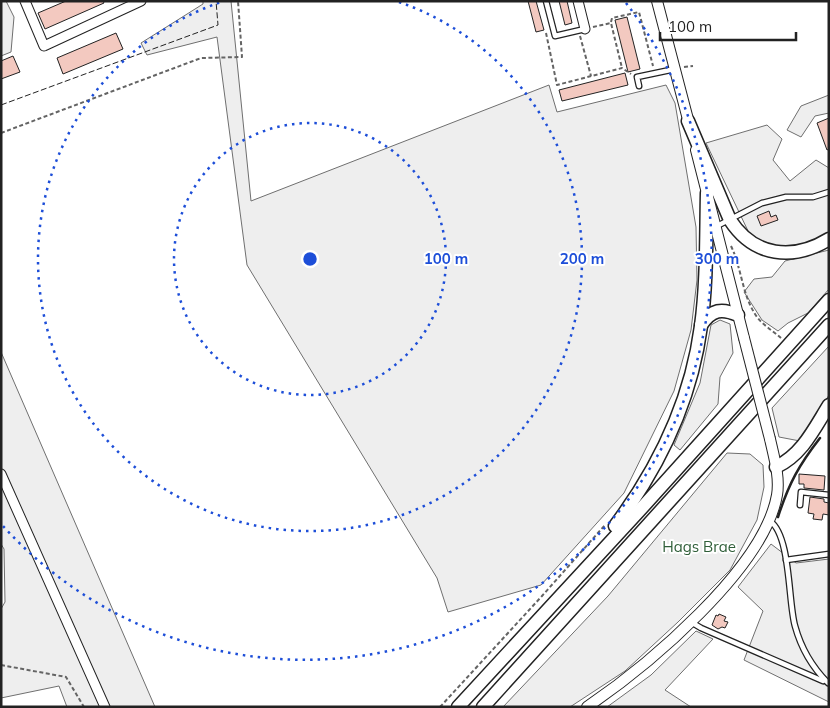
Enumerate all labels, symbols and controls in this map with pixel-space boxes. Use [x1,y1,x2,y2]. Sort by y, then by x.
scale bar [660,10,796,42]
text: 100 m [668,17,712,36]
text: 100 m [424,249,468,268]
text: 200 m [560,249,604,268]
text: 300 m [695,249,739,268]
centre of rings [301,250,319,268]
park label: Hags Brae [662,537,736,556]

